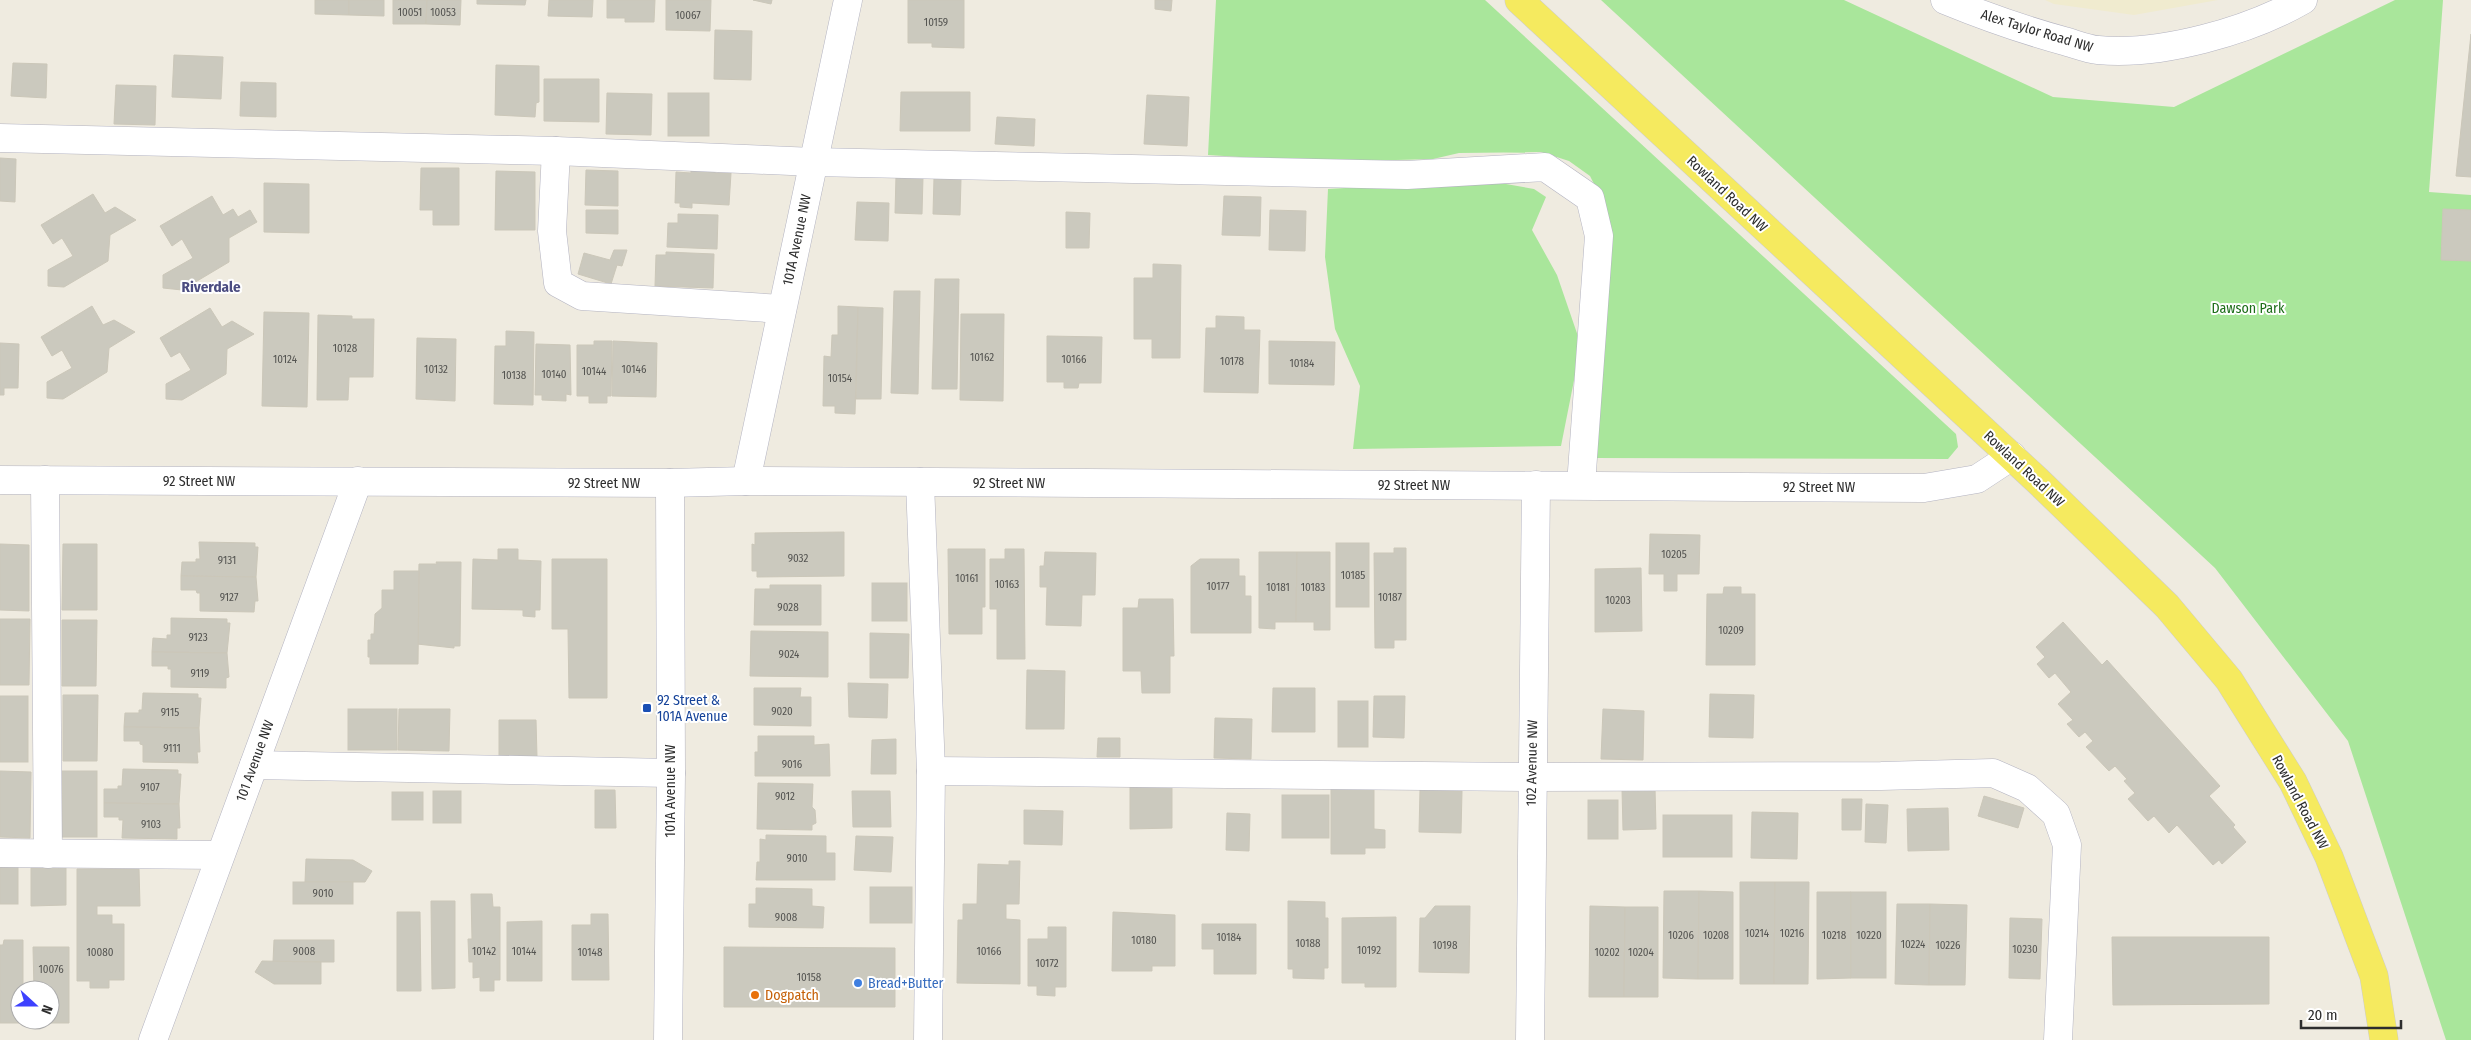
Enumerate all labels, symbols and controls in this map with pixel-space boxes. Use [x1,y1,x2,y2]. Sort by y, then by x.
house number: 10051 [398,6,422,19]
house number: 10053 [430,6,456,19]
street label: Alex Taylor Road NW [1979,6,2096,56]
house number: 10067 [675,9,701,22]
house number: 10159 [924,16,948,29]
street label: Rowland Road NW [1683,152,1771,236]
street label: 101A Avenue NW [779,192,815,287]
district label: Riverdale [181,278,241,296]
park label: Dawson Park [2212,300,2285,317]
house number: 10128 [333,342,358,355]
house number: 10162 [970,351,994,364]
house number: 10124 [273,353,298,366]
house number: 10166 [1062,353,1087,366]
house number: 10178 [1220,355,1244,368]
house number: 10184 [1290,357,1315,370]
house number: 10132 [424,363,448,376]
house number: 10146 [622,363,647,376]
house number: 10144 [582,365,607,378]
house number: 10140 [541,368,567,381]
house number: 10138 [502,369,527,382]
house number: 10154 [828,372,853,385]
street label: Rowland Road NW [1980,427,2068,511]
street label: 92 Street NW [163,473,236,490]
street label: 92 Street NW [568,475,641,492]
street label: 92 Street NW [973,475,1046,492]
street label: 92 Street NW [1378,477,1451,494]
street label: 92 Street NW [1783,479,1856,496]
house number: 10205 [1661,548,1687,561]
house number: 9032 [788,552,808,565]
house number: 9131 [218,554,236,567]
house number: 10185 [1341,569,1365,582]
house number: 10161 [955,572,979,585]
house number: 10163 [995,578,1019,591]
house number: 10177 [1207,580,1230,593]
house number: 10181 [1266,581,1290,594]
house number: 10183 [1301,581,1325,594]
house number: 9127 [220,591,239,604]
house number: 10187 [1378,591,1402,604]
house number: 10203 [1605,594,1631,607]
house number: 9028 [777,601,799,614]
house number: 10209 [1718,624,1744,637]
house number: 9123 [188,631,208,644]
house number: 9024 [779,648,800,661]
house number: 9119 [191,667,209,680]
place label: 92 Street & 101A Avenue [657,692,728,725]
marker: 92 Street & 101A Avenue [641,702,653,714]
house number: 9020 [771,705,793,718]
house number: 9115 [161,706,179,719]
street label: 101 Avenue NW [232,717,278,804]
street label: 102 Avenue NW [1523,719,1541,806]
house number: 9111 [163,742,181,755]
street label: 101A Avenue NW [662,744,679,837]
street label: Rowland Road NW [2268,752,2332,852]
house number: 9016 [782,758,803,771]
house number: 9107 [140,781,160,794]
house number: 9012 [775,790,795,803]
house number: 9103 [141,818,161,831]
house number: 9010 [787,852,808,865]
house number: 9010 [313,887,334,900]
house number: 9008 [775,911,798,924]
house number: 10214 [1745,927,1770,940]
house number: 10216 [1780,927,1805,940]
house number: 10206 [1668,929,1695,942]
house number: 10208 [1703,929,1729,942]
house number: 10218 [1822,929,1847,942]
house number: 10220 [1856,929,1882,942]
house number: 10184 [1217,931,1242,944]
house number: 10180 [1131,934,1157,947]
house number: 10188 [1295,937,1321,950]
house number: 10224 [1901,938,1926,951]
house number: 10198 [1433,939,1458,952]
house number: 10226 [1935,939,1961,952]
house number: 10230 [2012,943,2038,956]
house number: 10192 [1357,944,1381,957]
house number: 9008 [293,945,316,958]
house number: 10142 [472,945,496,958]
house number: 10144 [512,945,537,958]
house number: 10166 [977,945,1002,958]
house number: 10080 [87,946,114,959]
house number: 10148 [578,946,603,959]
house number: 10202 [1594,946,1620,959]
house number: 10204 [1628,946,1655,959]
house number: 10172 [1035,957,1059,970]
house number: 10076 [38,963,64,976]
house number: 10158 [797,971,822,984]
place label: Bread+Butter [868,975,944,992]
marker: Bread+Butter [852,977,864,989]
north arrow [10,980,60,1030]
place label: Dogpatch [765,987,819,1004]
marker: Dogpatch [749,989,761,1001]
scale bar [2301,998,2401,1030]
text: N [37,1003,56,1016]
text: 20 m [2308,1006,2338,1024]

